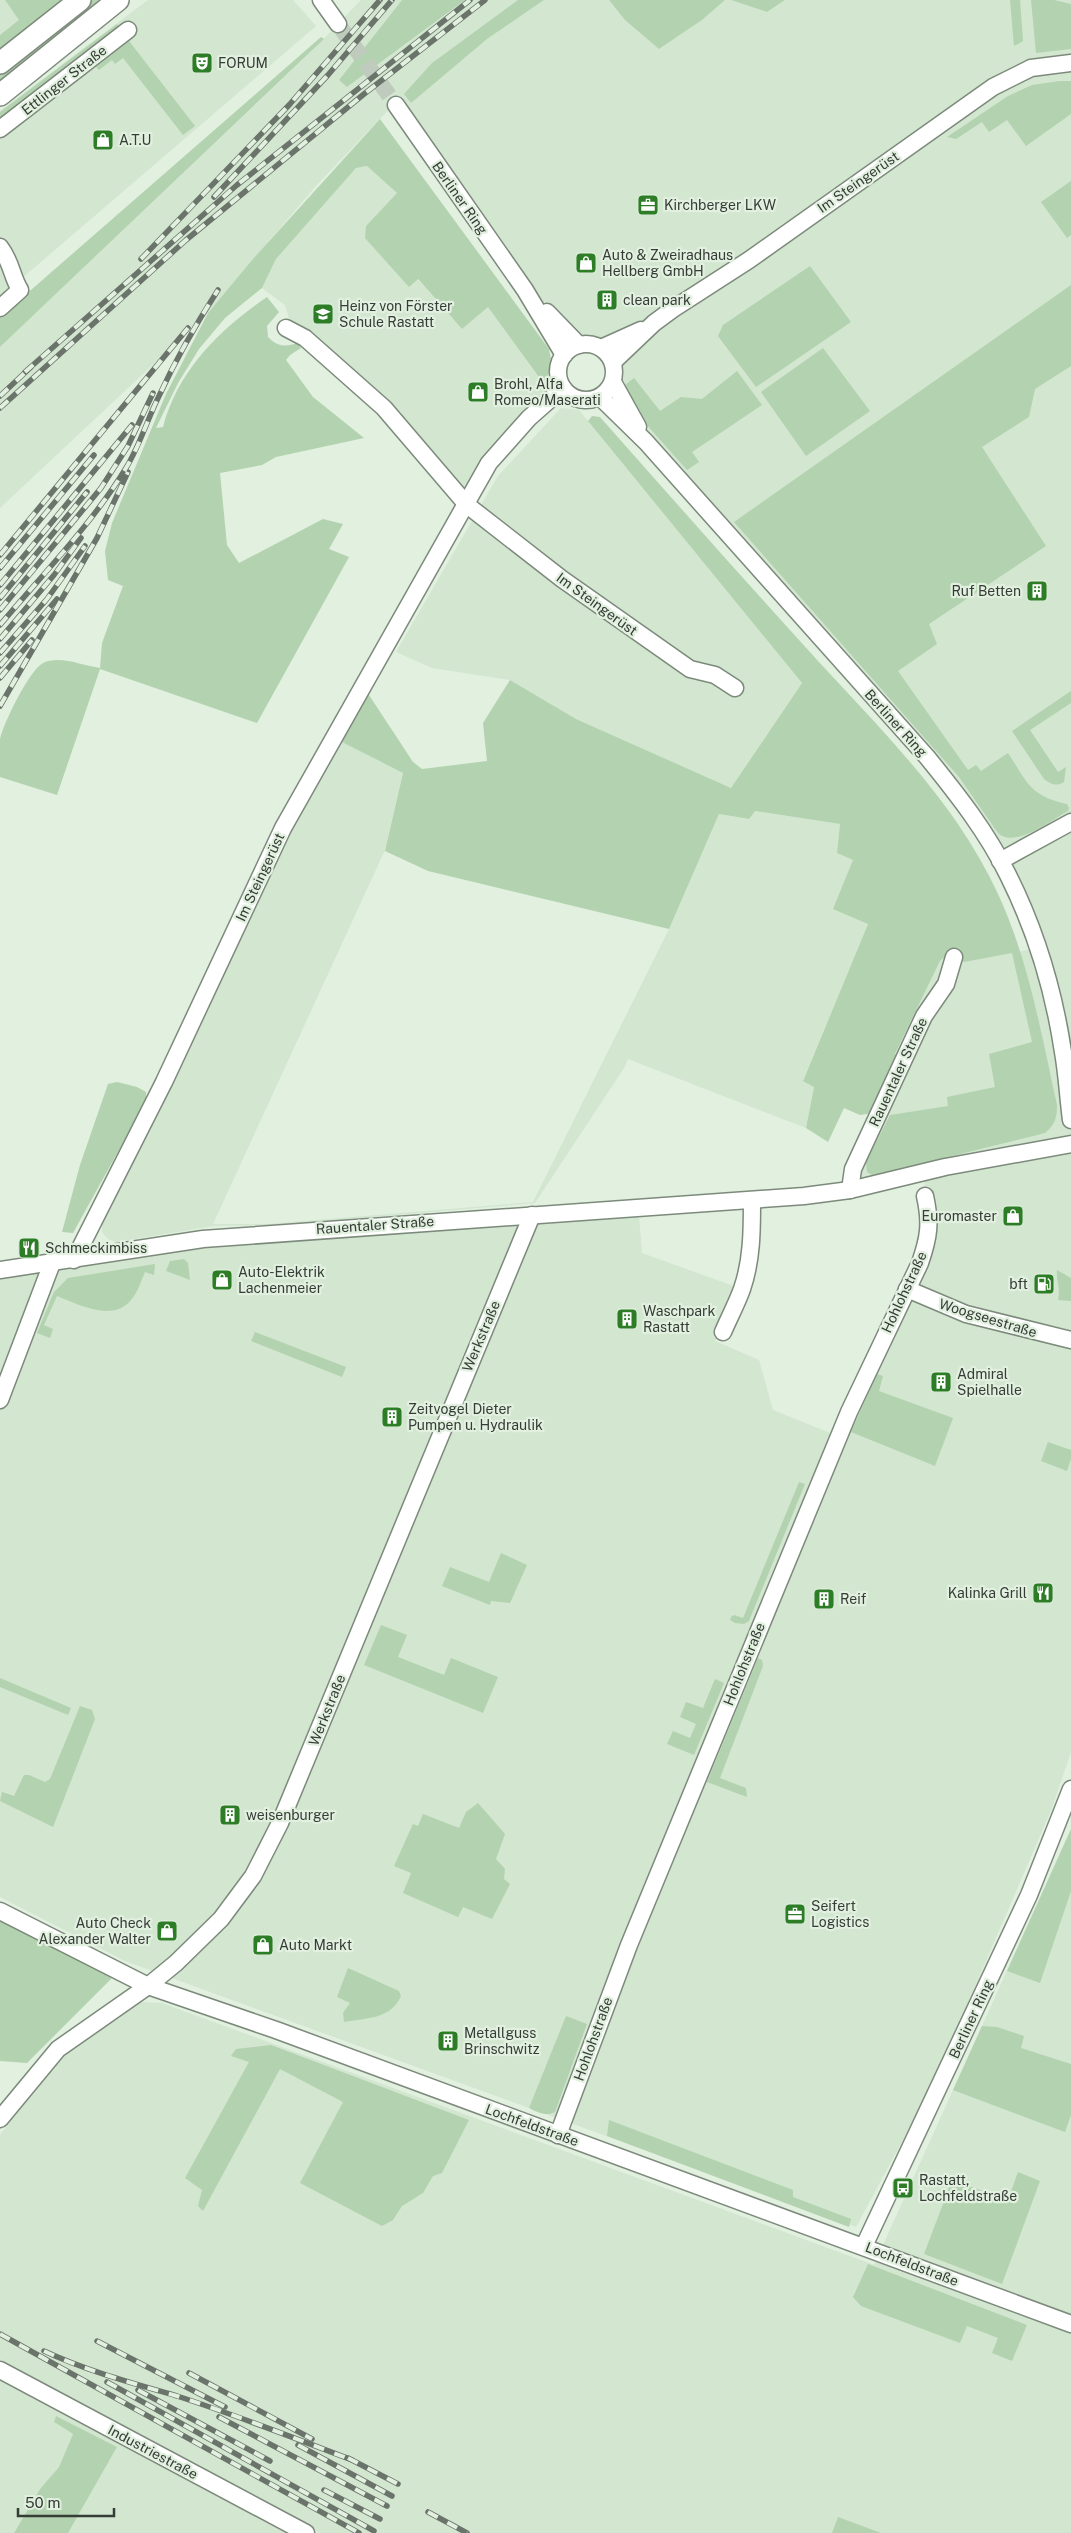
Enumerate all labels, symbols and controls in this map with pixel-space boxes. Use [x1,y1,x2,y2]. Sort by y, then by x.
street label: Ettlinger Straße [18,42,110,118]
theatre icon: FORUM [190,51,214,75]
place label: FORUM [218,55,268,71]
shop icon: A.T.U [91,128,115,152]
place label: A.T.U [119,132,151,148]
street label: Im Steingerüst [814,148,902,216]
street label: Berliner Ring [429,159,491,238]
office icon: Kirchberger LKW [636,193,660,217]
place label: Kirchberger LKW [664,197,777,213]
place label: Auto & Zweiradhaus Hellberg GmbH [602,247,733,279]
shop icon: Auto & Zweiradhaus Hellberg GmbH [574,251,598,275]
building icon: clean park [595,288,619,312]
place label: clean park [623,292,691,308]
place label: Heinz von Förster Schule Rastatt [339,298,453,330]
school or university icon: Heinz von Förster Schule Rastatt [311,302,335,326]
place label: Brohl, Alfa Romeo/Maserati [494,376,601,408]
shop icon: Brohl, Alfa Romeo/Maserati [466,380,490,404]
street label: Im Steingerüst [554,569,640,639]
building icon: Ruf Betten [1025,579,1049,603]
place label: Ruf Betten [952,583,1021,599]
street label: Berliner Ring [862,686,931,760]
street label: Im Steingerüst [233,830,287,924]
street label: Rauentaler Straße [866,1015,930,1129]
shop icon: Euromaster [1001,1204,1025,1228]
place label: Euromaster [922,1208,997,1224]
street label: Rauentaler Straße [315,1213,435,1237]
restaurant icon: Schmeckimbiss [17,1236,41,1260]
place label: Schmeckimbiss [45,1240,147,1256]
street label: Hohlohstraße [878,1249,930,1335]
place label: Auto-Elektrik Lachenmeier [238,1264,325,1296]
shop icon: Auto-Elektrik Lachenmeier [210,1268,234,1292]
fuel station icon: bft [1032,1272,1056,1296]
place label: bft [1009,1276,1028,1292]
street label: Woogseestraße [937,1296,1039,1340]
street label: Werkstraße [459,1298,503,1374]
place label: Waschpark Rastatt [643,1303,716,1335]
building icon: Waschpark Rastatt [615,1307,639,1331]
place label: Admiral Spielhalle [957,1366,1022,1398]
building icon: Admiral Spielhalle [929,1370,953,1394]
place label: Zeitvogel Dieter Pumpen u. Hydraulik [408,1401,543,1433]
building icon: Zeitvogel Dieter Pumpen u. Hydraulik [380,1405,404,1429]
restaurant icon: Kalinka Grill [1031,1581,1055,1605]
place label: Kalinka Grill [948,1585,1027,1601]
building icon: Reif [812,1587,836,1611]
place label: Reif [840,1591,867,1607]
street label: Hohlohstraße [720,1620,768,1708]
street label: Werkstraße [305,1672,349,1748]
building icon: weisenburger [218,1803,242,1827]
place label: weisenburger [246,1807,335,1823]
place label: Seifert Logistics [811,1898,869,1930]
office icon: Seifert Logistics [783,1902,807,1926]
place label: Auto Check Alexander Walter [39,1915,151,1947]
shop icon: Auto Check Alexander Walter [155,1919,179,1943]
shop icon: Auto Markt [251,1933,275,1957]
place label: Auto Markt [279,1937,352,1953]
street label: Berliner Ring [946,1977,996,2061]
street label: Hohlohstraße [570,1995,616,2083]
place label: Metallguss Brinschwitz [464,2025,540,2057]
building icon: Metallguss Brinschwitz [436,2029,460,2053]
street label: Lochfeldstraße [483,2101,581,2149]
place label: Rastatt, Lochfeldstraße [919,2172,1017,2204]
bus stop icon: Rastatt, Lochfeldstraße [891,2176,915,2200]
street label: Lochfeldstraße [863,2239,961,2289]
street label: Industriestraße [105,2422,201,2482]
scale bar [18,2486,114,2518]
text: 50 m [25,2494,60,2511]

